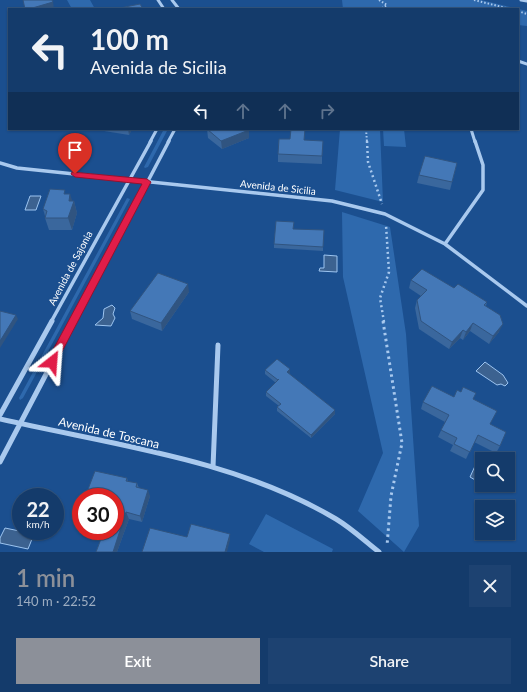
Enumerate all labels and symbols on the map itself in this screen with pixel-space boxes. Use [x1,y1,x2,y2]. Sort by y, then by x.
pin [58,133,92,174]
street label: Avenida de Sicilia [240,177,316,197]
street label: Avenida de Sajonia [45,229,95,307]
position arrow [31,341,73,383]
street label: Avenida de Toscana [57,414,161,451]
speed limit sign: 30 [72,488,124,540]

